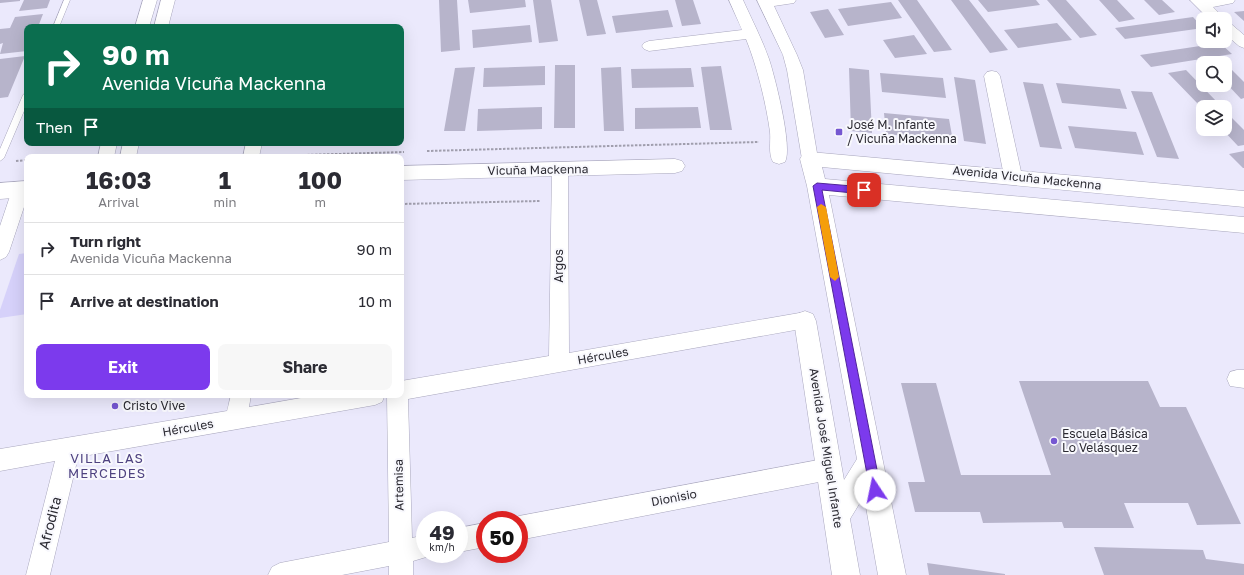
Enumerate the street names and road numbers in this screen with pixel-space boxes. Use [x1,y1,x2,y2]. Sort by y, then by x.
street label: Vicuña Mackenna [487,161,589,178]
street label: Avenida Vicuña Mackenna [952,162,1102,193]
street label: Argos [551,249,566,283]
street label: Hércules [576,344,630,367]
street label: Avenida José Miguel Infante [806,367,847,529]
street label: Hércules [161,416,215,439]
street label: Artemisa [391,459,406,511]
street label: Dionisio [650,486,698,509]
street label: Afrodita [35,495,64,551]

